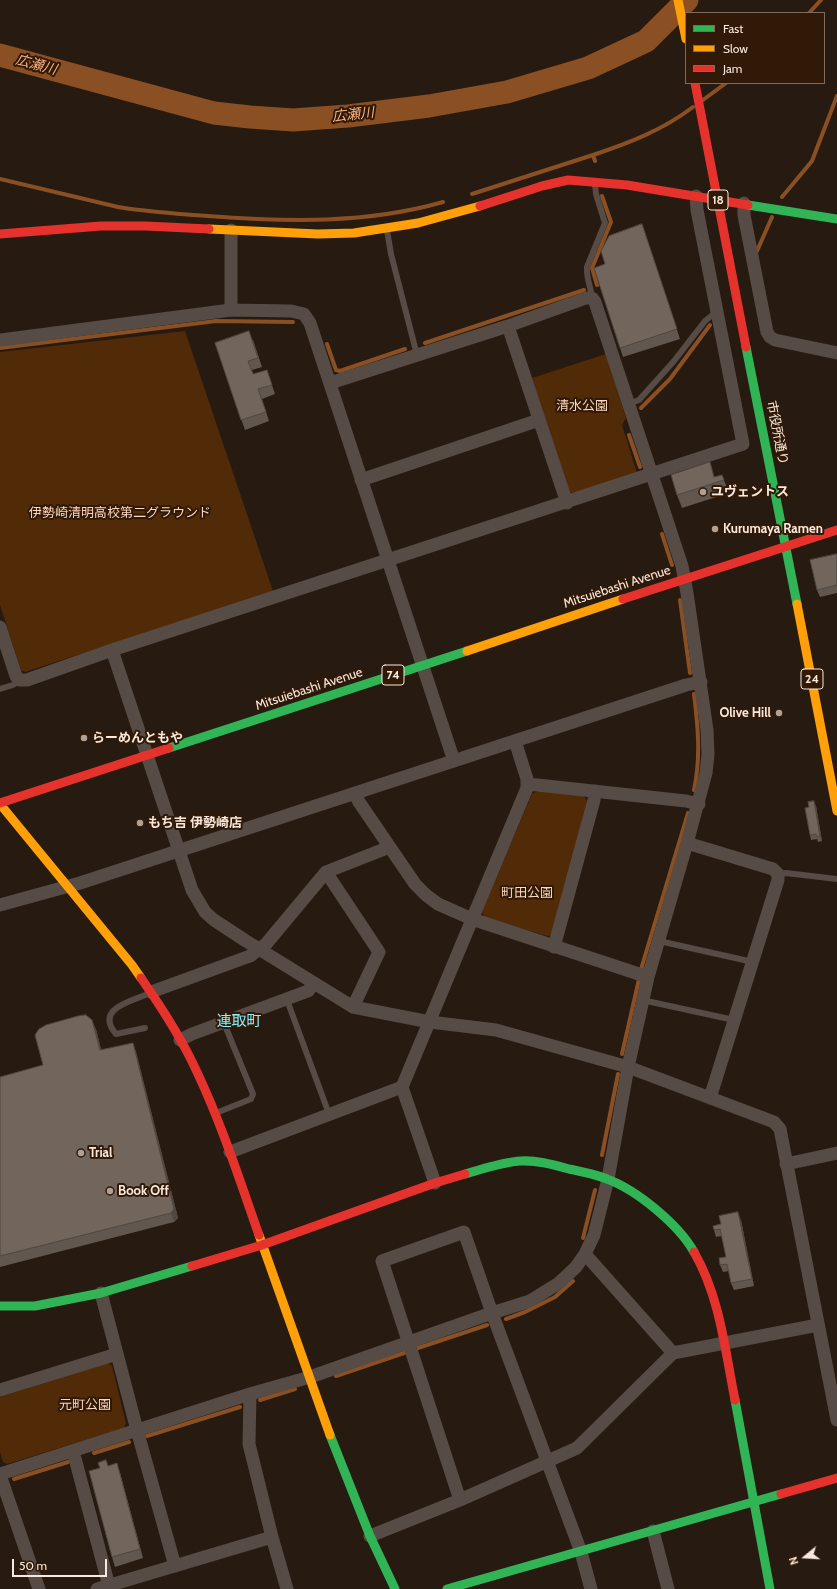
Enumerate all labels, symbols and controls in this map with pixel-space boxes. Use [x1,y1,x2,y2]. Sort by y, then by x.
legend [685,12,825,84]
text: Fast [723,21,743,36]
text: Slow [723,41,748,56]
water label: 広瀬川 [14,51,58,79]
text: Jam [723,61,742,76]
water label: 広瀬川 [331,104,375,126]
road number: 18 [708,190,728,210]
park label: 清水公園 [556,398,608,414]
street label: 市役所通り [763,400,791,466]
place label: ユヴェントス [711,484,789,500]
marker: ユヴェントス [698,487,708,497]
park label: 伊勢崎清明高校第二グラウンド [29,505,211,521]
place label: Kurumaya Ramen [723,521,823,537]
marker: Kurumaya Ramen [710,524,720,534]
street label: Mitsuiebashi Avenue [561,562,673,612]
street label: Mitsuiebashi Avenue [253,664,365,714]
road number: 74 [382,665,404,685]
road number: 24 [801,669,823,689]
place label: Olive Hill [719,705,771,721]
marker: Olive Hill [774,708,784,718]
place label: らーめんともや [92,730,183,746]
marker: らーめんともや [79,733,89,743]
place label: もち吉 伊勢崎店 [148,815,242,831]
marker: もち吉 伊勢崎店 [135,818,145,828]
park label: 町田公園 [501,885,553,901]
district label: 連取町 [217,1013,261,1031]
place label: Trial [89,1145,112,1161]
marker: Trial [76,1148,86,1158]
place label: Book Off [118,1183,169,1199]
marker: Book Off [105,1186,115,1196]
park label: 元町公園 [59,1397,111,1413]
north arrow [785,1537,825,1577]
scale bar [14,1551,109,1577]
text: N [786,1555,801,1567]
text: 50 m [19,1558,47,1573]

